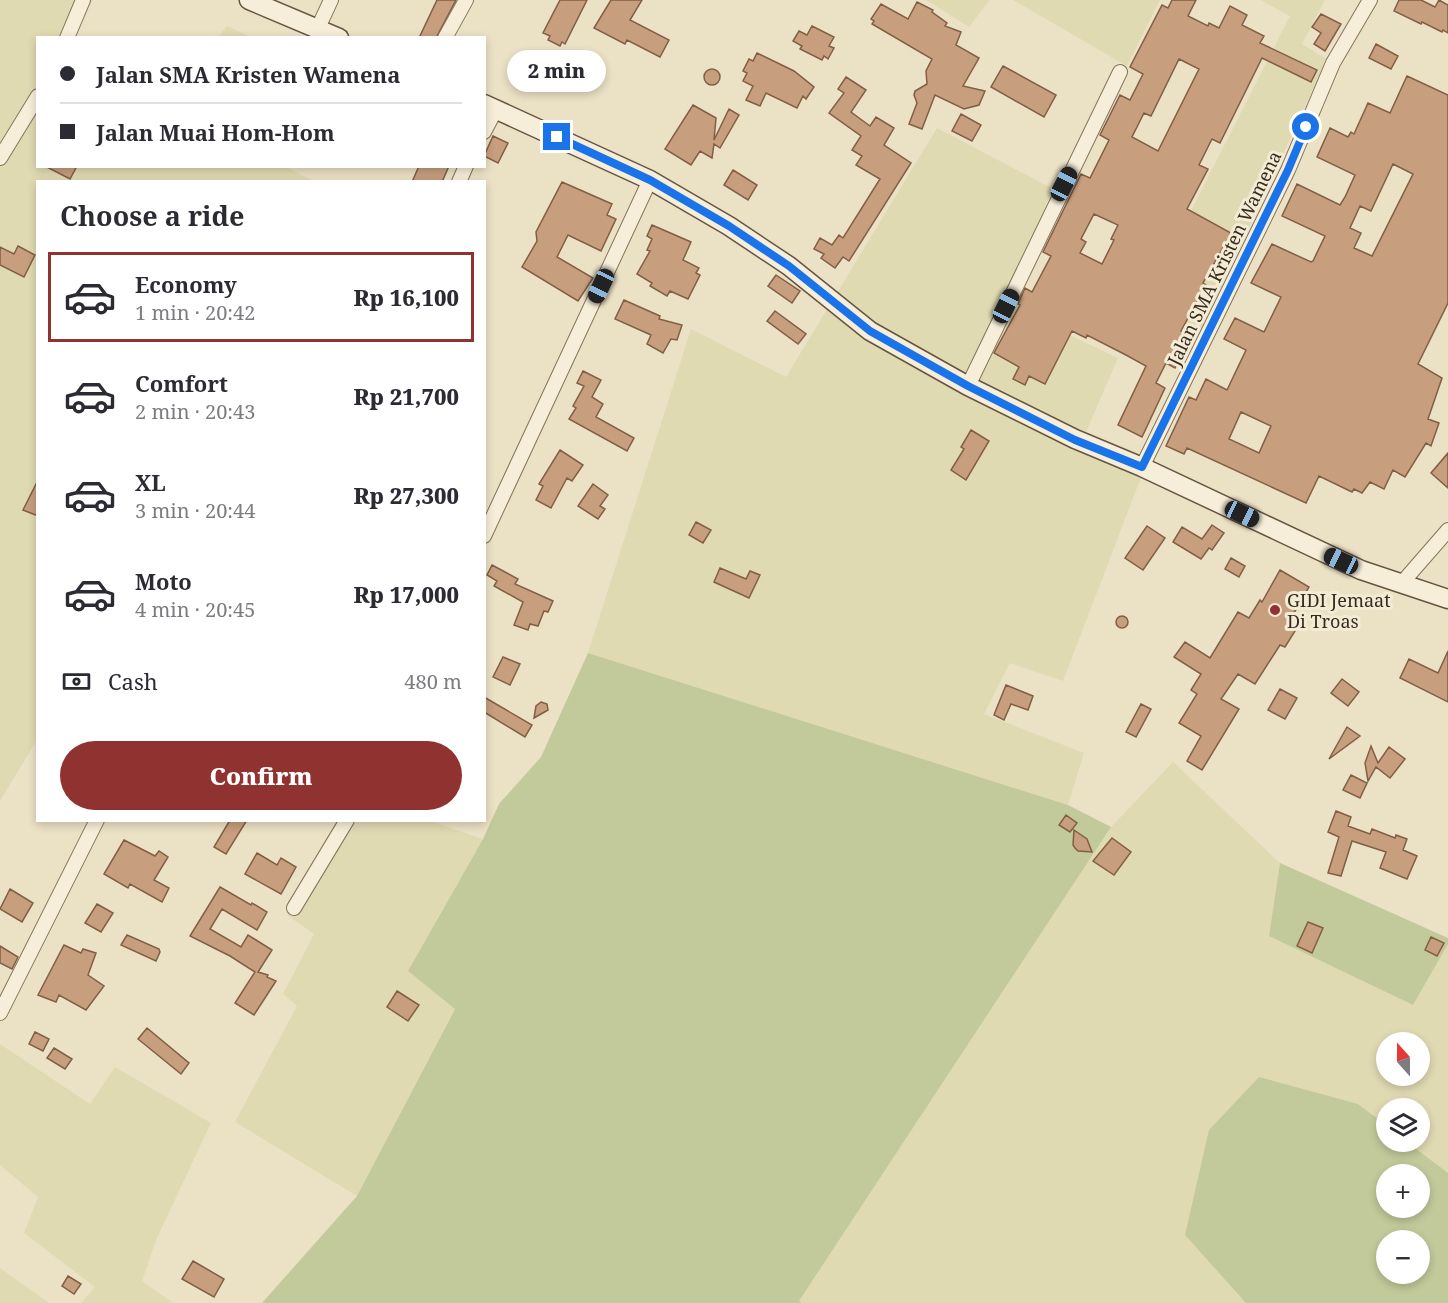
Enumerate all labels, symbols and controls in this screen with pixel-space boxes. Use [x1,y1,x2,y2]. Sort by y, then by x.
callout: 2 min [508,50,606,92]
text: 2 min [528,57,585,84]
text: Jalan SMA Kristen Wamena [96,59,401,89]
route start [1292,113,1319,140]
text: Jalan Muai Hom-Hom [96,117,335,147]
route end [543,123,570,150]
street label: Jalan SMA Kristen Wamena [1161,147,1286,370]
car [1048,164,1080,204]
text: Choose a ride [60,197,245,234]
car [585,266,617,306]
text: Economy [135,269,237,299]
icon: car [63,270,117,324]
text: Rp 16,100 [353,282,459,312]
car [990,286,1022,326]
text: 1 min · 20:42 [135,299,255,326]
text: Comfort [135,368,228,398]
icon: car [63,369,117,423]
text: Rp 21,700 [353,381,459,411]
text: 2 min · 20:43 [135,398,255,425]
text: XL [135,467,166,497]
icon: car [63,468,117,522]
text: Rp 27,300 [353,480,459,510]
text: 3 min · 20:44 [135,497,255,524]
car [1222,498,1262,530]
car [1321,545,1361,577]
text: Moto [135,566,192,596]
icon: car [63,567,117,621]
text: Rp 17,000 [353,579,459,609]
place label: GIDI Jemaat Di Troas [1287,588,1391,633]
text: 4 min · 20:45 [135,596,255,623]
marker: GIDI Jemaat Di Troas [1268,603,1282,617]
icon: cash [60,665,93,698]
text: Cash [108,666,158,696]
text: 480 m [404,668,462,695]
button: Confirm [60,741,462,810]
north arrow [1376,1032,1430,1086]
map controls [1376,1032,1430,1284]
button: layers [1376,1098,1430,1152]
button: + [1376,1164,1430,1218]
button: − [1376,1230,1430,1284]

